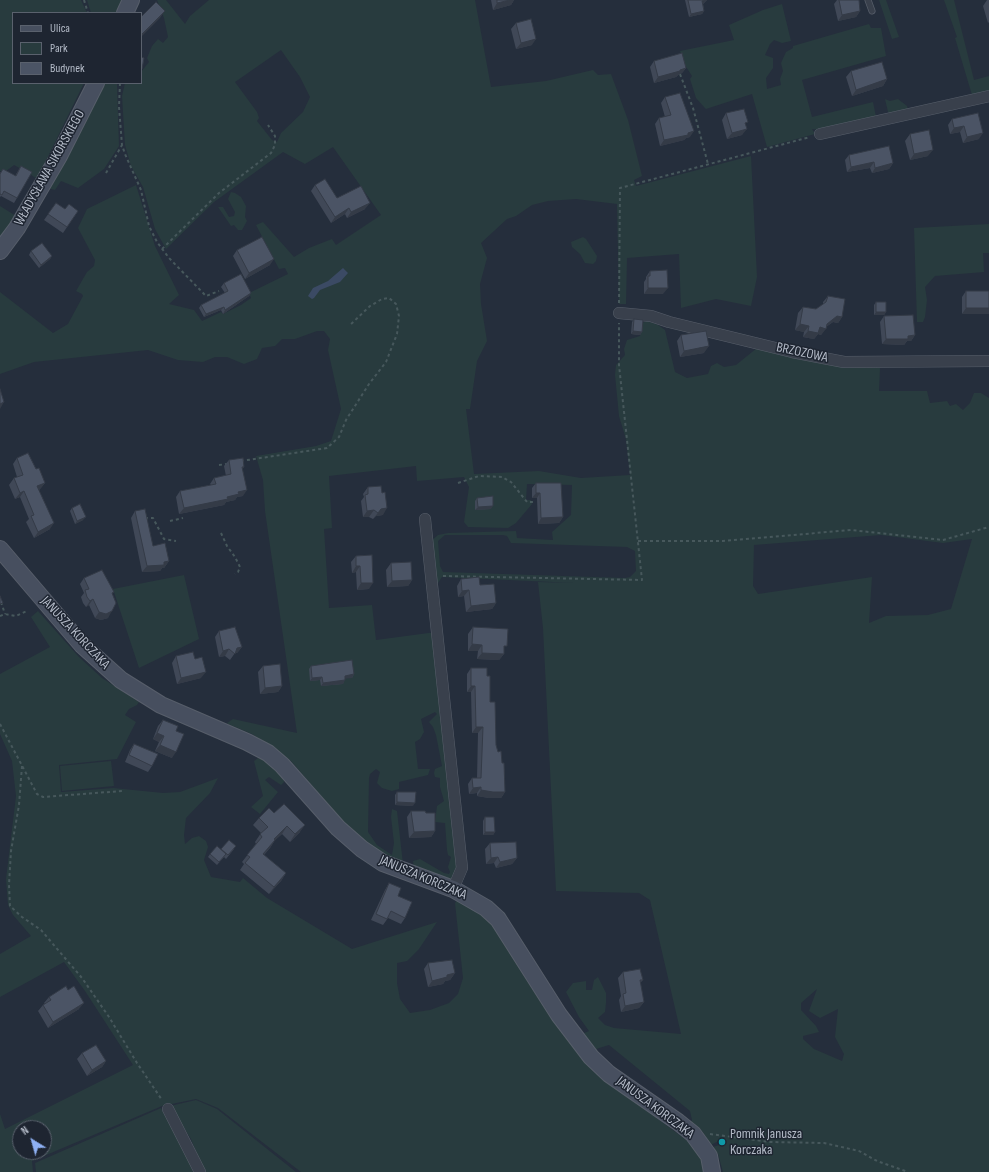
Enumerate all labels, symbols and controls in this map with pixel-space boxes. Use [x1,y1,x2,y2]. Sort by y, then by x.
legend [12,12,142,84]
text: Ulica [50,21,70,36]
text: Park [50,41,68,56]
text: Budynek [50,61,85,76]
street label: WŁADYSŁAWA SIKORSKIEGO [11,107,89,229]
street label: BRZOZOWA [775,339,829,367]
street label: JANUSZA KORCZAKA [37,593,113,673]
street label: JANUSZA KORCZAKA [377,852,469,904]
street label: JANUSZA KORCZAKA [613,1073,697,1143]
north arrow [12,1120,52,1160]
text: N [19,1124,31,1138]
place label: Pomnik Janusza Korczaka [730,1126,802,1158]
marker: Pomnik Janusza Korczaka [717,1137,727,1147]

